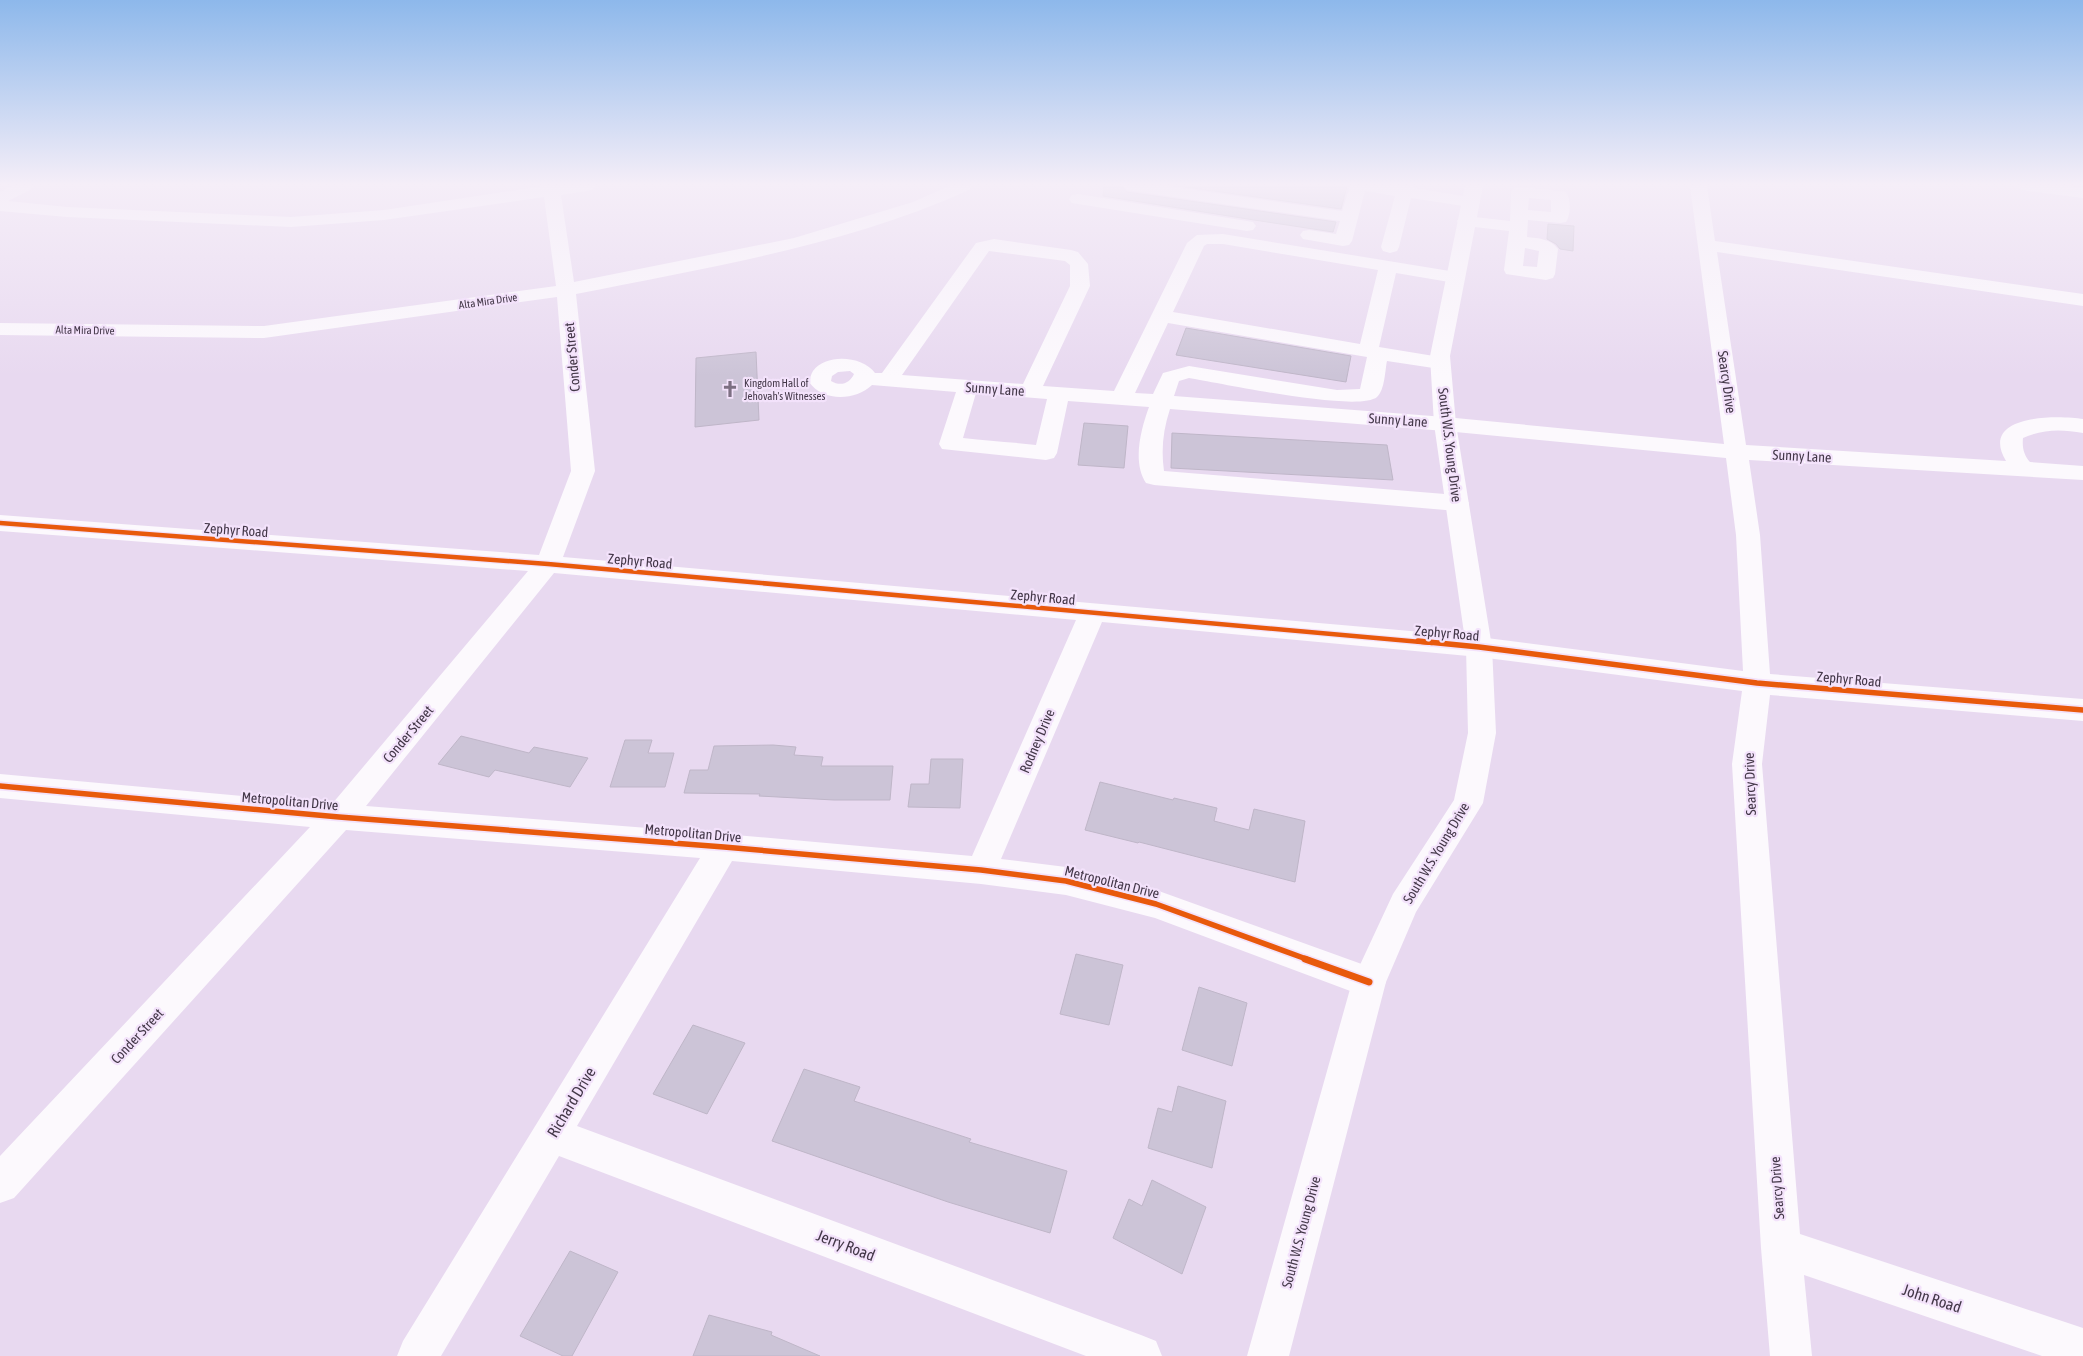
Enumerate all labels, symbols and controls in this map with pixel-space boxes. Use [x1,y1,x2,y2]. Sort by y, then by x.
street label: Alta Mira Drive [458,291,518,311]
street label: Conder Street [561,322,583,392]
street label: Alta Mira Drive [55,323,115,337]
street label: Searcy Drive [1715,350,1739,414]
place label: Kingdom Hall of Jehovah's Witnesses [744,377,826,402]
church icon: Kingdom Hall of Jehovah's Witnesses [720,379,740,399]
street label: Sunny Lane [965,379,1025,399]
street label: South W.S. Young Drive [1435,387,1465,503]
street label: Sunny Lane [1368,410,1428,430]
street label: Sunny Lane [1772,446,1832,466]
street label: Zephyr Road [203,520,269,540]
street label: Zephyr Road [607,550,673,572]
street label: Zephyr Road [1010,586,1076,608]
street label: Zephyr Road [1414,622,1480,644]
street label: Zephyr Road [1816,668,1882,690]
street label: Conder Street [380,702,436,766]
street label: Rodney Drive [1016,707,1058,775]
street label: Searcy Drive [1741,752,1759,816]
street label: Metropolitan Drive [241,789,339,813]
street label: South W.S. Young Drive [1400,800,1472,906]
street label: Metropolitan Drive [644,821,742,845]
street label: Metropolitan Drive [1063,862,1161,902]
street label: Conder Street [107,1005,167,1067]
street label: Richard Drive [543,1064,599,1140]
street label: Searcy Drive [1767,1156,1787,1220]
street label: South W.S. Young Drive [1278,1174,1324,1290]
street label: Jerry Road [814,1226,878,1265]
street label: John Road [1900,1280,1964,1316]

